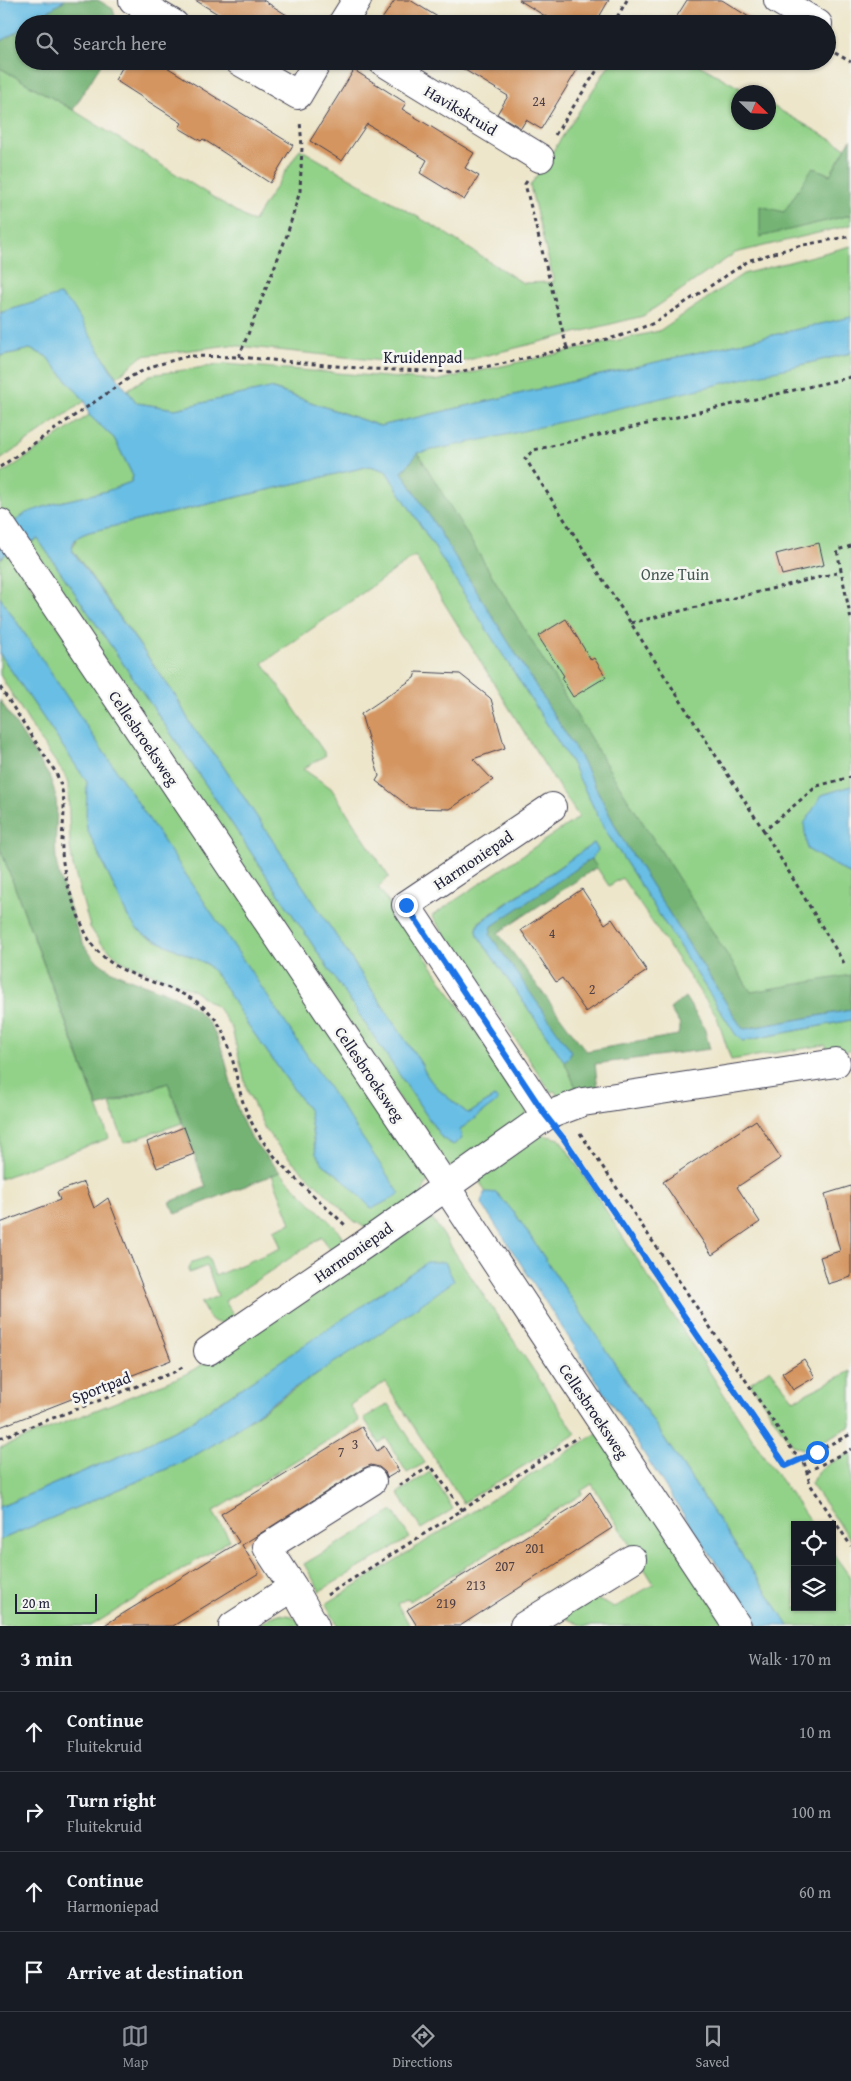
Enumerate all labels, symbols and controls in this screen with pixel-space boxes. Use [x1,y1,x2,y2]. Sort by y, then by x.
search box [15,15,836,70]
icon: search [33,29,61,57]
text: Search here [73,29,167,57]
street label: Havikskruid [420,79,502,141]
north arrow [731,85,776,130]
house number: 24 [532,91,546,111]
street label: Kruidenpad [384,345,463,369]
park label: Onze Tuin [641,562,709,586]
street label: Cellesbroeksweg [103,686,185,790]
street label: Harmoniepad [428,824,518,896]
route end [395,894,418,917]
house number: 4 [549,923,556,943]
house number: 2 [589,979,595,999]
street label: Cellesbroeksweg [329,1022,411,1126]
street label: Harmoniepad [309,1216,398,1288]
street label: Cellesbroeksweg [553,1359,635,1463]
street label: Sportpad [68,1365,134,1409]
house number: 3 [352,1434,358,1454]
route start [806,1441,829,1464]
house number: 7 [338,1442,345,1462]
map controls [791,1521,836,1611]
button: locate [791,1521,836,1566]
house number: 201 [525,1538,545,1558]
house number: 207 [495,1556,515,1576]
button: layers [791,1566,836,1611]
house number: 213 [466,1575,486,1595]
scale bar [15,1591,98,1614]
text: 20 m [22,1593,50,1613]
house number: 219 [436,1593,456,1613]
text: 3 min [20,1643,72,1674]
text: Walk · 170 m [748,1647,831,1671]
text: Continue [67,1706,144,1734]
icon: ahead [20,1718,48,1746]
text: 10 m [799,1720,831,1744]
text: Fluitekruid [67,1734,142,1758]
text: Turn right [67,1786,156,1814]
icon: right [20,1798,48,1826]
text: 100 m [791,1800,831,1824]
text: Fluitekruid [67,1814,142,1838]
text: Continue [67,1866,144,1894]
icon: ahead [20,1878,48,1906]
text: 60 m [799,1880,831,1904]
text: Harmoniepad [67,1894,159,1918]
icon: arrive [20,1958,48,1986]
text: Arrive at destination [67,1958,243,1986]
tab: Map [121,2022,149,2072]
tab: Directions [392,2022,453,2072]
tab: Saved [696,2022,730,2072]

